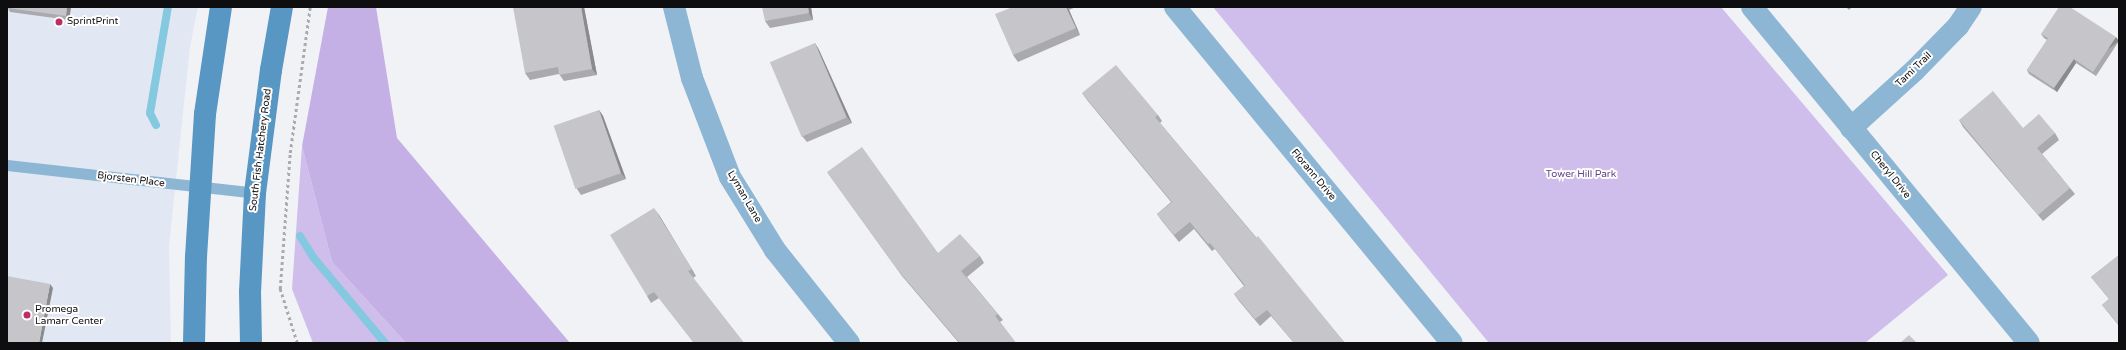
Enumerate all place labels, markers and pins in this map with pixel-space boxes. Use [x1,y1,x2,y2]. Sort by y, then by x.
place label: SprintPrint [67,16,118,28]
marker: SprintPrint [54,17,64,27]
place label: Promega Lamarr Center [35,303,103,326]
marker: Promega Lamarr Center [22,310,32,320]

